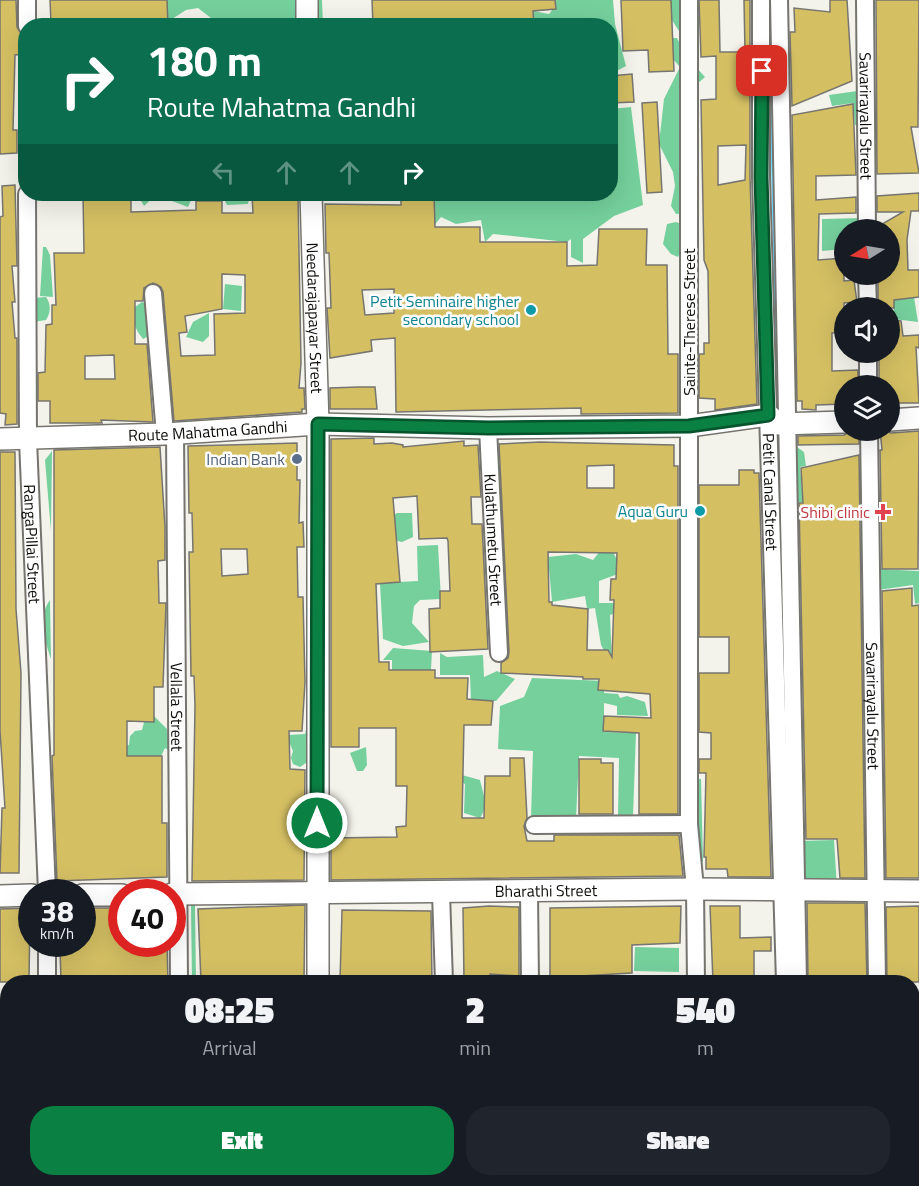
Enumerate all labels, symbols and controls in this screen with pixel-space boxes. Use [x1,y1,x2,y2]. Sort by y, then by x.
text: 180 m [147,28,262,92]
icon: right [48,42,126,120]
pin [736,45,787,96]
street label: Savarirayalu Street [853,52,879,180]
icon: arrive [745,54,778,87]
text: Route Mahatma Gandhi [147,86,416,127]
icon: left [207,156,240,189]
icon: ahead [270,156,303,189]
icon: ahead [333,156,366,189]
icon: right [396,156,429,189]
north arrow [834,219,900,285]
map controls [834,219,900,441]
street label: Needarajapayar Street [300,242,329,394]
street label: Sainte-Therese Street [677,248,701,396]
place label: Petit Seminaire higher secondary school [370,289,519,331]
button: sound [834,297,900,363]
marker: Petit Seminaire higher secondary school [524,303,538,317]
button: layers [834,375,900,441]
street label: Route Mahatma Gandhi [128,414,288,447]
street label: Petit Canal Street [757,433,784,551]
place label: Indian Bank [206,447,285,471]
marker: Indian Bank [290,452,304,466]
street label: Kulathumetu Street [478,473,509,607]
street label: RangaPillai Street [18,484,47,605]
place label: Aqua Guru [618,499,688,523]
place label: Shibi clinic [801,500,870,524]
marker: Shibi clinic [874,503,892,521]
marker: Aqua Guru [693,504,707,518]
street label: Savarirayalu Street [860,642,886,770]
street label: Vellala Street [165,662,189,752]
position arrow [285,791,349,855]
street label: Bharathi Street [495,878,598,903]
speed limit sign: 40 [108,879,186,957]
text: 38 [40,888,74,934]
text: km/h [40,922,74,945]
text: 08:25 [185,982,274,1037]
text: 2 [465,982,485,1037]
text: 540 [676,982,735,1037]
text: Arrival [202,1032,257,1063]
text: min [459,1032,491,1063]
text: m [697,1032,714,1063]
button: Exit [30,1106,454,1175]
button: Share [466,1106,890,1175]

